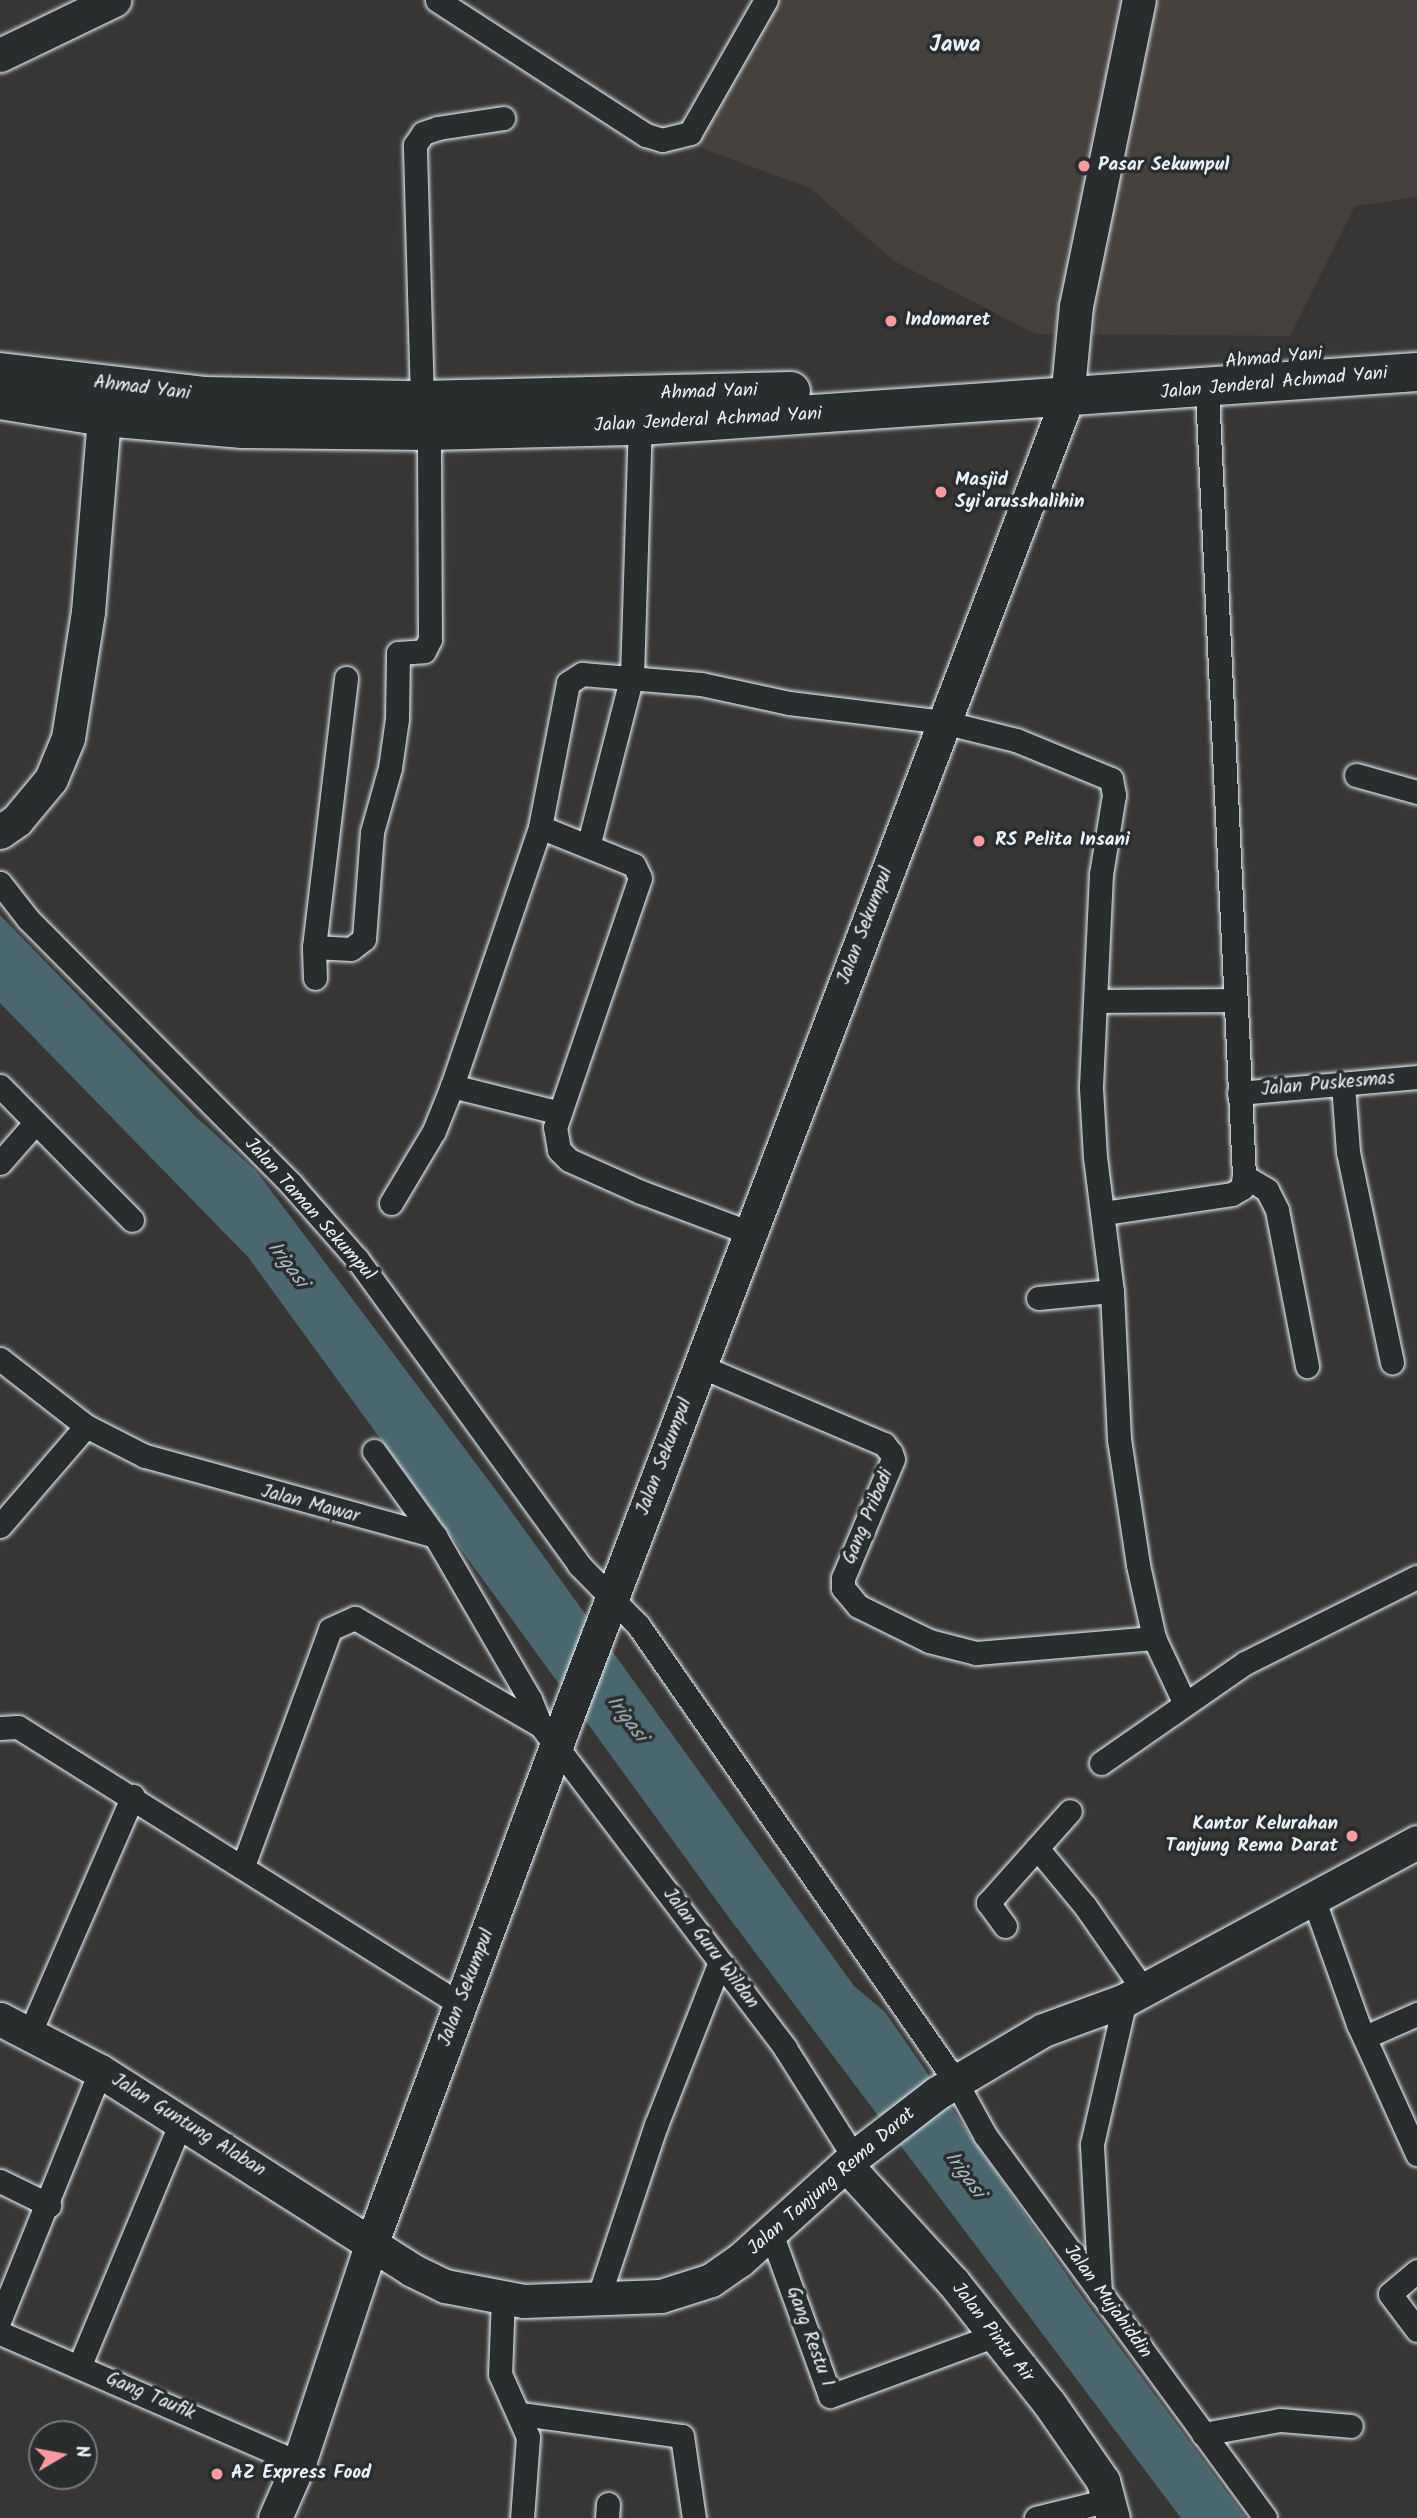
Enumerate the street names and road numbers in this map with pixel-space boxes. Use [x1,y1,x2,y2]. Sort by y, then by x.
street label: Ahmad Yani [1225,343,1323,375]
street label: Jalan Jenderal Achmad Yani [1159,363,1389,405]
street label: Ahmad Yani [92,372,192,406]
street label: Ahmad Yani [660,380,758,406]
street label: Jalan Jenderal Achmad Yani [594,404,822,438]
street label: Jalan Sekumpul [833,864,899,988]
street label: Jalan Puskesmas [1260,1068,1396,1102]
street label: Jalan Taman Sekumpul [239,1134,379,1286]
street label: Jalan Sekumpul [632,1395,698,1519]
street label: Gang Pribadi [839,1466,899,1568]
street label: Jalan Mawar [258,1481,362,1529]
street label: Jalan Guru Wildan [657,1884,763,2014]
street label: Jalan Sekumpul [434,1926,500,2050]
street label: Jalan Guntung Alaban [107,2069,269,2183]
street label: Jalan Tanjung Rema Darat [744,2103,920,2261]
street label: Jalan Mujahiddin [1058,2241,1156,2363]
street label: Jalan Pintu Air [946,2278,1038,2388]
street label: Gang Restu I [780,2284,838,2390]
street label: Gang Taufik [102,2368,198,2426]

